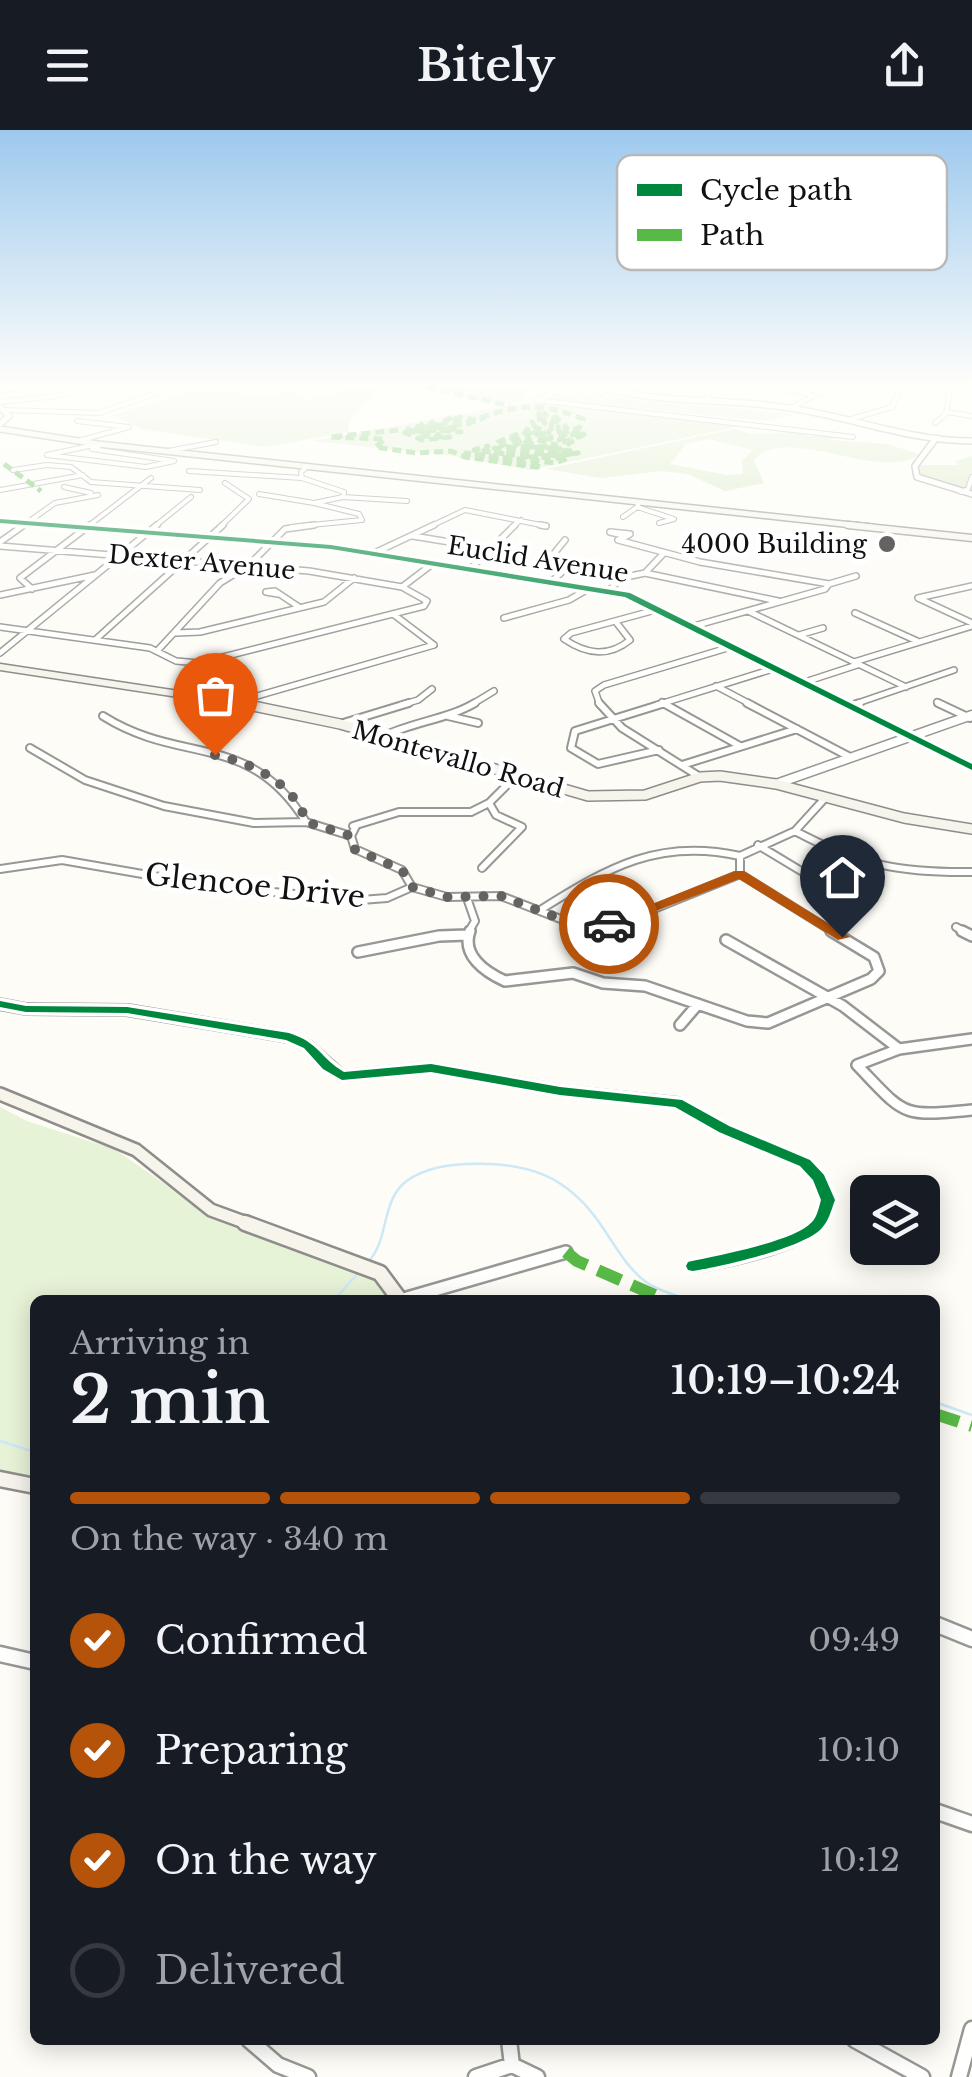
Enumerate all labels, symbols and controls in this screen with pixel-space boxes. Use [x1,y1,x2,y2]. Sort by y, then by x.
text: Bitely [417,37,555,93]
icon: menu [40,38,95,93]
icon: share [877,38,932,93]
legend [617,155,947,270]
text: Cycle path [700,173,852,208]
text: Path [700,218,764,253]
place label: 4000 Building [682,529,868,560]
street label: Euclid Avenue [445,530,631,589]
marker: 4000 Building [876,533,898,555]
street label: Dexter Avenue [107,539,297,586]
pin [173,653,258,756]
icon: bag [188,668,243,723]
street label: Montevallo Road [348,714,567,805]
pin [800,835,885,938]
icon: home [815,850,870,905]
street label: Glencoe Drive [143,856,367,915]
courier [559,874,659,974]
icon: car [582,897,637,952]
map controls [850,1175,940,1265]
button: layers [850,1175,940,1265]
text: Arriving in [70,1323,249,1363]
text: 10:19–10:24 [670,1357,900,1404]
text: 2 min [70,1360,270,1441]
text: On the way · 340 m [70,1519,388,1559]
icon: check [70,1613,125,1668]
text: Confirmed [155,1617,368,1664]
text: 09:49 [808,1620,900,1660]
icon: check [70,1723,125,1778]
text: Preparing [155,1727,347,1774]
text: 10:10 [817,1730,900,1770]
icon: check [70,1833,125,1888]
text: On the way [155,1837,377,1884]
text: 10:12 [820,1840,900,1880]
text: Delivered [155,1947,345,1994]

